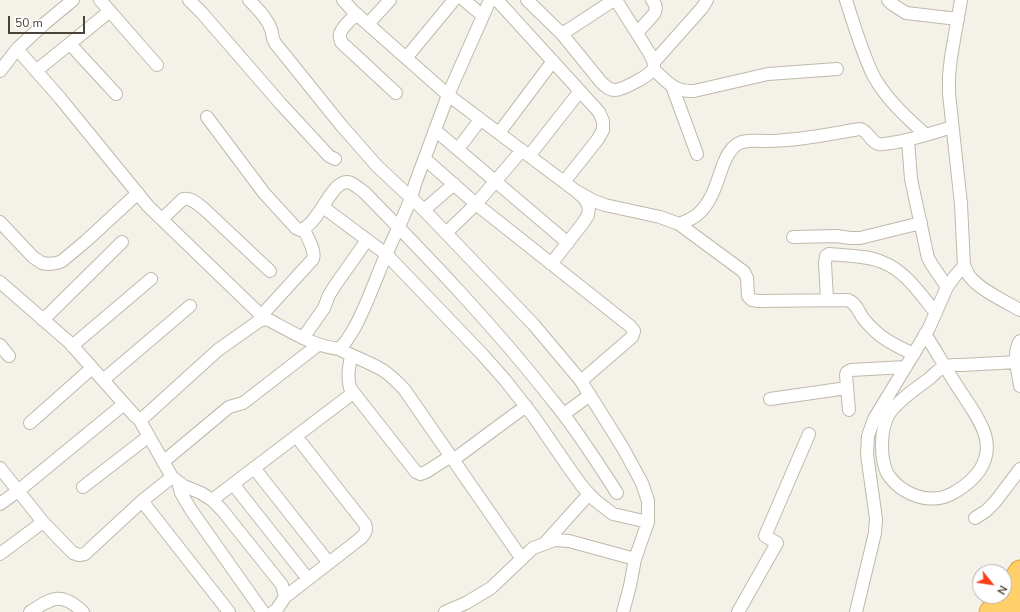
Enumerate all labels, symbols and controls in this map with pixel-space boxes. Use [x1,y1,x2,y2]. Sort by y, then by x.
scale bar [10,8,87,34]
text: 50 m [15,15,43,31]
north arrow [972,564,1012,604]
text: N [993,582,1011,597]

